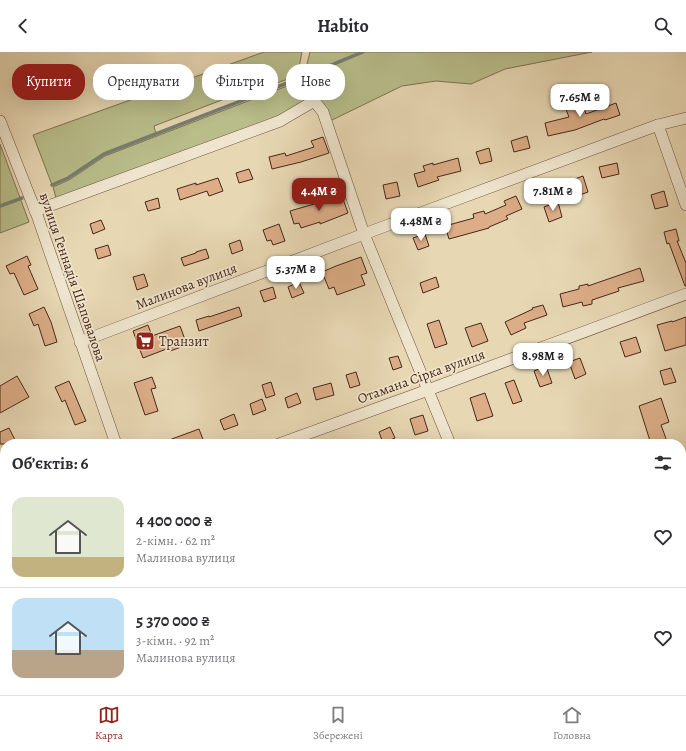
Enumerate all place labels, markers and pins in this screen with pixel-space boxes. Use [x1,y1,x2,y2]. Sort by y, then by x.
pin: 7.65M ₴ [543,84,617,118]
pin: 4.4M ₴ [286,178,352,212]
pin: 7.81M ₴ [516,178,590,212]
pin: 4.48M ₴ [384,208,458,242]
pin: 5.37M ₴ [259,256,333,290]
supermarket icon: Транзит [134,330,156,352]
place label: Транзит [159,332,209,351]
pin: 8.98M ₴ [506,343,580,377]

